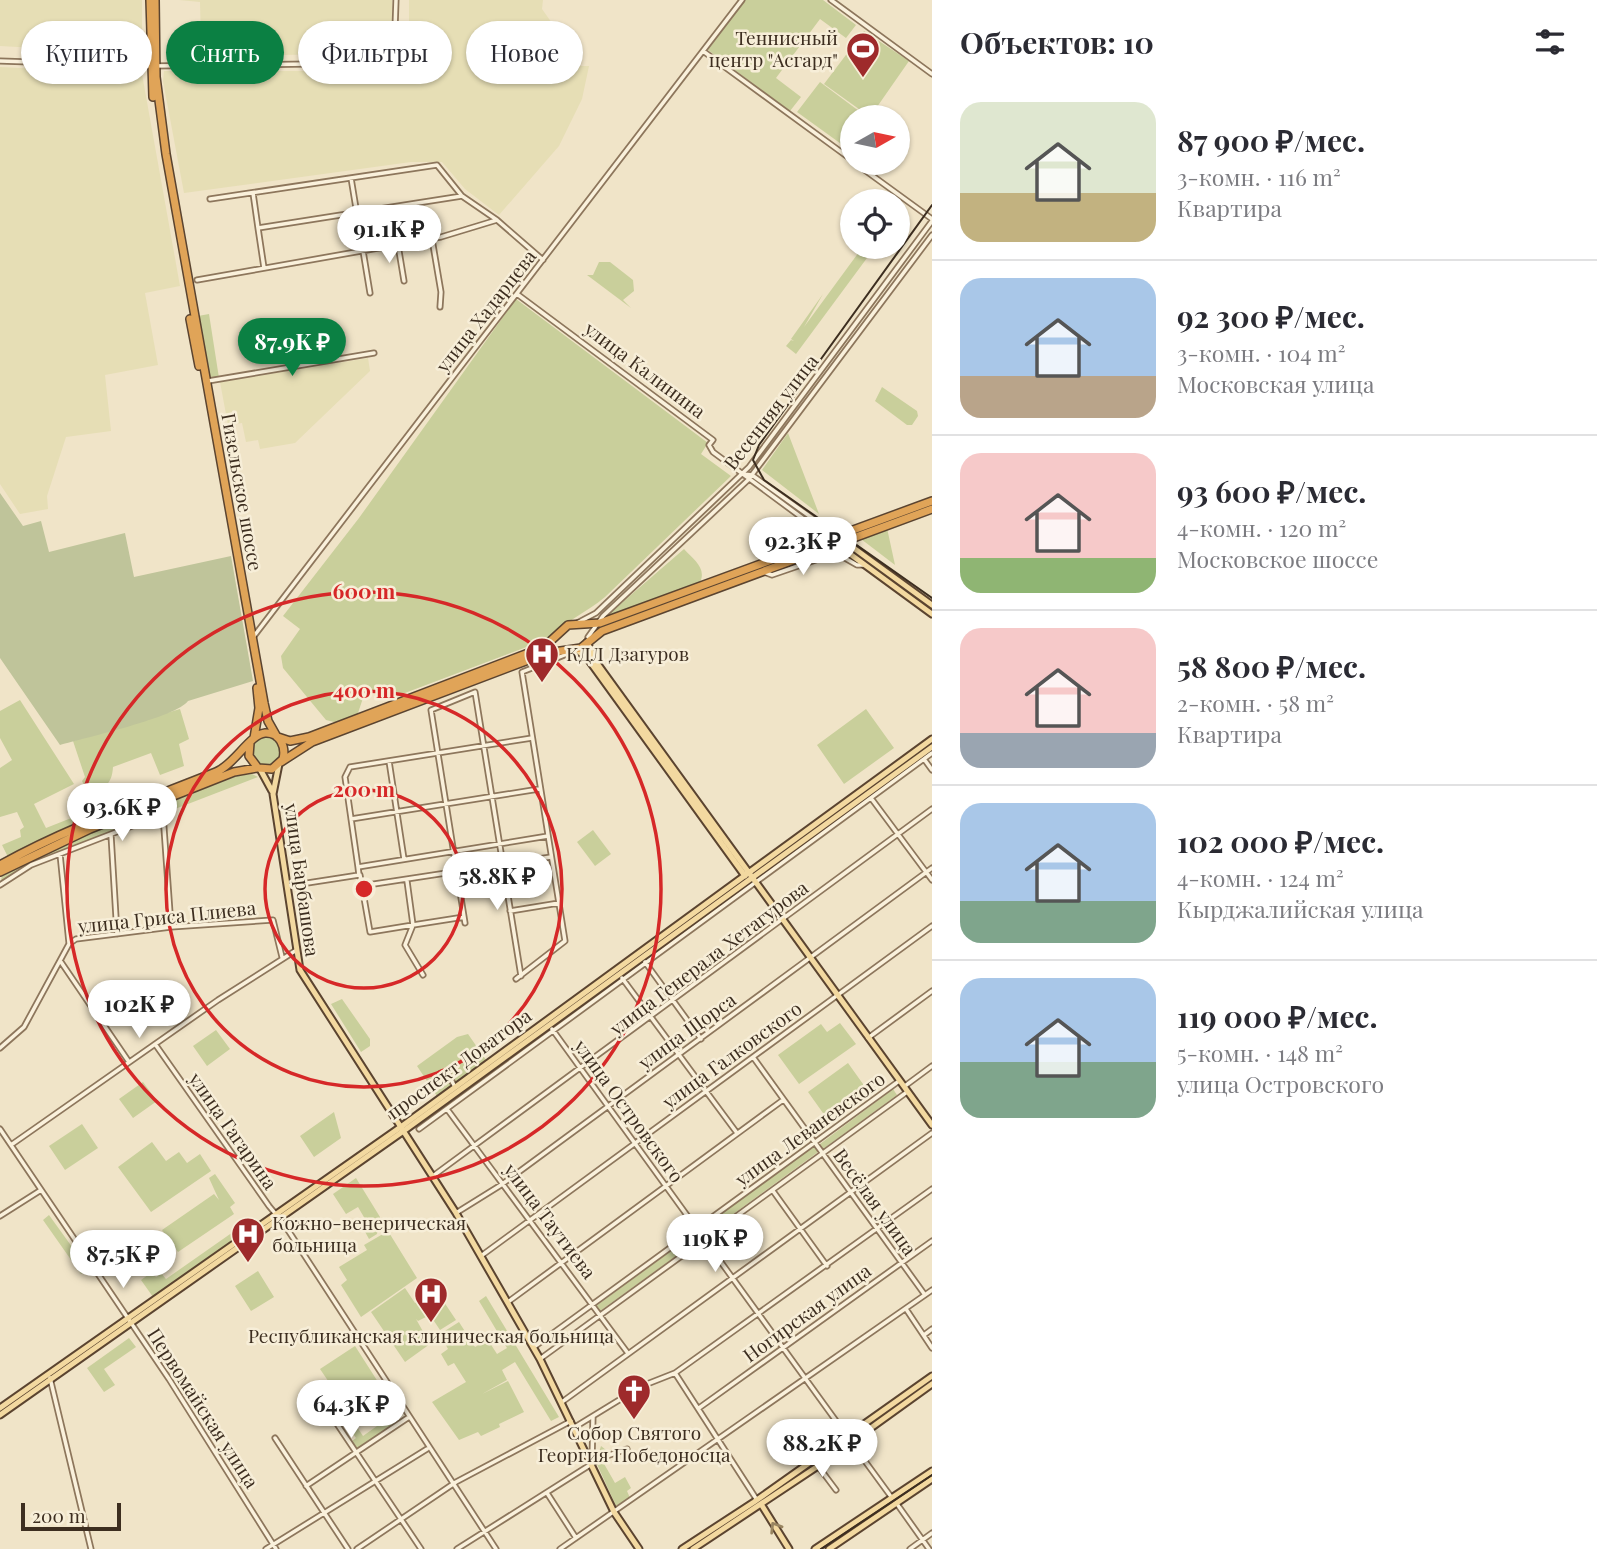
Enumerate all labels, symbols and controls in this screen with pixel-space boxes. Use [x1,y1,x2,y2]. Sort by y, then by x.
chip: Купить [21,21,152,84]
chip: Снять [166,21,284,84]
chip: Фильтры [298,21,452,84]
chip: Новое [466,21,583,84]
text: Объектов: 10 [960,22,1154,62]
icon: filters [1531,23,1569,61]
place label: Теннисный центр "Асгард" [709,24,838,72]
sports icon: Теннисный центр "Асгард" [844,30,882,79]
north arrow [840,105,910,175]
map controls [840,105,910,259]
text: 87 900 ₽/мес. [1177,120,1365,160]
icon: home [1016,130,1100,214]
text: 3-комн. · 116 m² [1177,161,1341,192]
button: locate [840,189,910,259]
text: Квартира [1177,192,1282,223]
pin: 91.1K ₽ [324,205,454,265]
text: 91.1K ₽ [353,212,425,243]
street label: улица Хадарцева [428,243,542,378]
text: 92 300 ₽/мес. [1177,296,1365,336]
icon: home [1016,306,1100,390]
street label: улица Калинина [579,314,712,424]
pin: 87.9K ₽ [227,318,357,378]
text: 87.9K ₽ [254,325,330,356]
text: 3-комн. · 104 m² [1177,337,1346,368]
street label: Весенняя улица [717,348,824,475]
text: Московская улица [1177,368,1374,399]
street label: Гизельское шоссе [216,411,270,573]
text: 93 600 ₽/мес. [1177,471,1366,511]
icon: home [1016,481,1100,565]
text: 4-комн. · 120 m² [1177,512,1346,543]
pin: 92.3K ₽ [738,518,868,577]
text: 92.3K ₽ [765,524,841,555]
text: Московское шоссе [1177,543,1378,574]
text: 600 m [333,576,395,604]
hospital icon: КДЛ Дзагуров [523,635,561,684]
place label: КДЛ Дзагуров [566,640,689,666]
text: 58 800 ₽/мес. [1177,646,1366,686]
icon: home [1016,656,1100,740]
text: 400 m [333,675,395,703]
text: 2-комн. · 58 m² [1177,687,1334,718]
text: Квартира [1177,718,1282,749]
text: 200 m [333,774,395,802]
pin: 93.6K ₽ [57,784,187,843]
text: 93.6K ₽ [83,790,161,821]
street label: улица Барбашова [279,801,327,959]
text: 102 000 ₽/мес. [1177,821,1384,861]
icon: home [1016,831,1100,915]
pin: 58.8K ₽ [432,852,562,912]
text: 58.8K ₽ [458,859,536,890]
text: 4-комн. · 124 m² [1177,862,1344,893]
street label: улица Генерала Хетагурова [603,874,813,1041]
centre of rings [352,877,376,901]
text: Кырджалийская улица [1177,893,1424,924]
street label: улица Гриса Плиева [76,894,258,938]
pin: 102K ₽ [82,981,196,1040]
street label: улица Щорса [632,986,741,1075]
text: 102K ₽ [104,987,174,1018]
street label: улица Галковского [656,995,806,1114]
text: 119 000 ₽/мес. [1177,996,1378,1036]
street label: проспект Доватора [381,1002,536,1125]
icon: home [1016,1006,1100,1090]
street label: улица Островского [568,1033,691,1187]
text: 5-комн. · 148 m² [1177,1037,1343,1068]
street label: улица Леваневского [728,1065,890,1192]
street label: улица Гагарина [183,1066,284,1195]
text: улица Островского [1177,1068,1384,1099]
street label: Весёлая улица [828,1143,924,1261]
street label: улица Таутиева [498,1157,603,1284]
place label: Кожно-венерическая больница [272,1209,466,1257]
pin: 119K ₽ [658,1214,772,1274]
hospital icon: Кожно-венерическая больница [229,1215,267,1264]
text: 119K ₽ [682,1221,748,1252]
pin: 87.5K ₽ [58,1230,188,1290]
text: 87.5K ₽ [86,1237,160,1268]
street label: Ногирская улица [737,1257,876,1367]
hospital icon: Республиканская клиническая больница [412,1275,450,1324]
street label: Первомайская улица [142,1322,266,1493]
place label: Республиканская клиническая больница [248,1322,615,1348]
church icon: Собор Святого Георгия Победоносца [615,1372,653,1421]
pin: 64.3K ₽ [286,1380,416,1440]
text: 64.3K ₽ [313,1387,389,1418]
place label: Собор Святого Георгия Победоносца [538,1419,731,1467]
pin: 88.2K ₽ [757,1420,887,1479]
text: 88.2K ₽ [783,1426,862,1457]
scale bar [21,1500,121,1532]
text: 200 m [32,1502,86,1528]
one-way arrow [770,1522,783,1535]

